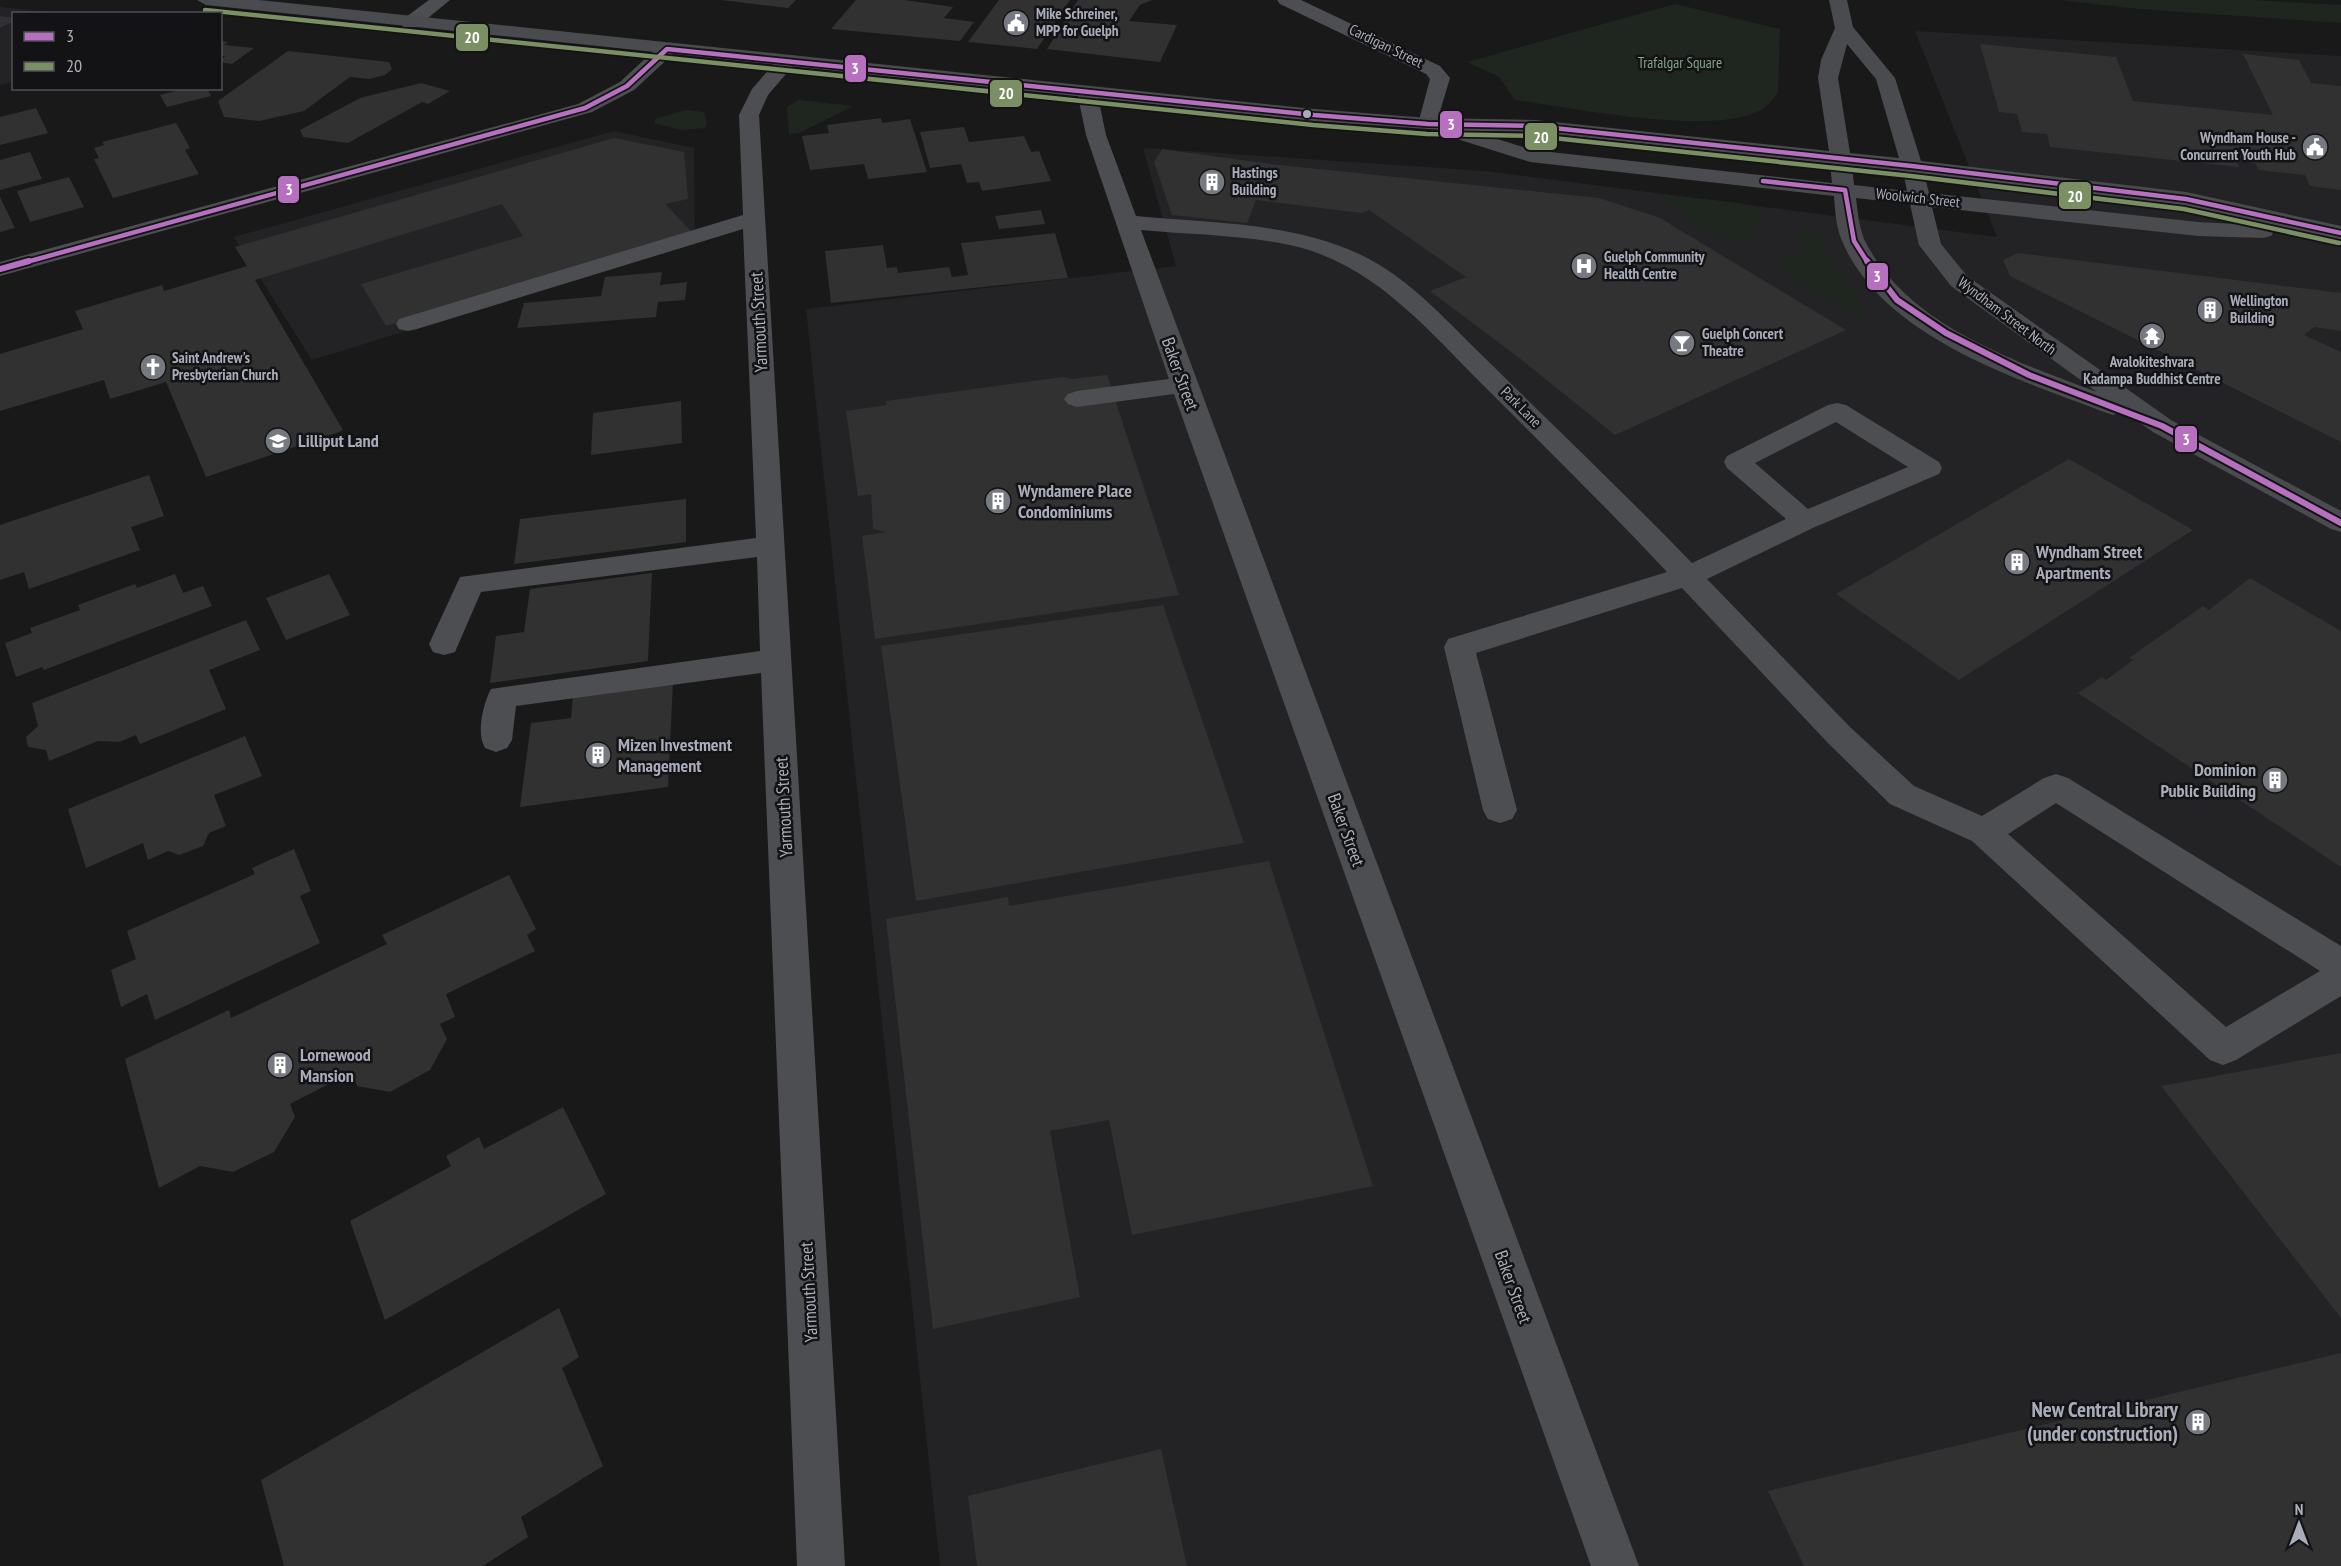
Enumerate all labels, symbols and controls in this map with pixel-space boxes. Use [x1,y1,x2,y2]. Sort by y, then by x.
place label: Mike Schreiner, MPP for Guelph [1036,4,1119,40]
public building icon: Mike Schreiner, MPP for Guelph [1001,8,1031,38]
legend [12,12,222,90]
street label: Cardigan Street [1346,20,1426,72]
line badge: 20 [455,23,489,52]
text: 3 [66,24,74,47]
text: 20 [464,27,480,47]
park label: Trafalgar Square [1638,53,1722,72]
text: 20 [66,54,82,77]
line badge: 3 [844,54,867,83]
text: 3 [851,58,859,78]
line badge: 20 [989,79,1023,108]
text: 20 [998,83,1014,103]
unlabelled marker [1301,108,1313,120]
line badge: 3 [1439,110,1463,139]
text: 3 [1447,114,1455,134]
line badge: 20 [1524,122,1558,151]
text: 20 [1533,127,1549,147]
place label: Wyndham House - Concurrent Youth Hub [2180,128,2296,164]
public building icon: Wyndham House - Concurrent Youth Hub [2300,132,2330,162]
place label: Hastings Building [1232,163,1278,199]
building icon: Hastings Building [1197,167,1227,197]
line badge: 3 [277,175,300,204]
text: 3 [285,179,293,199]
line badge: 20 [2058,181,2092,210]
street label: Woolwich Street [1875,184,1961,211]
text: 20 [2067,186,2083,206]
place label: Guelph Community Health Centre [1604,247,1705,283]
hospital icon: Guelph Community Health Centre [1569,251,1599,281]
line badge: 3 [1866,262,1889,291]
text: 3 [1873,266,1881,286]
street label: Yarmouth Street [744,271,773,373]
street label: Wyndham Street North [1954,272,2060,359]
place label: Wellington Building [2229,291,2289,327]
building icon: Wellington Building [2195,295,2225,325]
temple icon: Avalokiteshvara Kadampa Buddhist Centre [2137,321,2167,351]
place label: Guelph Concert Theatre [1702,324,1784,360]
bar icon: Guelph Concert Theatre [1667,328,1697,358]
street label: Baker Street [1157,334,1204,413]
place label: Saint Andrew's Presbyterian Church [172,348,278,384]
church icon: Saint Andrew's Presbyterian Church [138,352,168,382]
place label: Avalokiteshvara Kadampa Buddhist Centre [2083,352,2221,388]
street label: Park Lane [1497,382,1546,431]
line badge: 3 [2174,425,2198,453]
school or university icon: Lilliput Land [263,426,293,456]
place label: Lilliput Land [298,429,379,452]
text: 3 [2182,429,2190,449]
place label: Wyndamere Place Condominiums [1017,479,1132,523]
building icon: Wyndamere Place Condominiums [983,486,1013,516]
place label: Wyndham Street Apartments [2035,540,2143,584]
building icon: Wyndham Street Apartments [2002,547,2032,577]
place label: Mizen Investment Management [618,733,733,777]
building icon: Mizen Investment Management [583,740,613,770]
street label: Yarmouth Street [769,756,798,858]
place label: Dominion Public Building [2160,758,2256,802]
building icon: Dominion Public Building [2260,765,2290,795]
street label: Baker Street [1323,790,1370,869]
place label: Lornewood Mansion [300,1043,371,1087]
building icon: Lornewood Mansion [265,1050,295,1080]
street label: Yarmouth Street [794,1241,823,1343]
street label: Baker Street [1490,1247,1537,1326]
place label: New Central Library (under construction) [2027,1396,2179,1447]
building icon: New Central Library (under construction) [2183,1407,2213,1437]
north arrow [2269,1494,2329,1554]
text: N [2295,1499,2303,1519]

